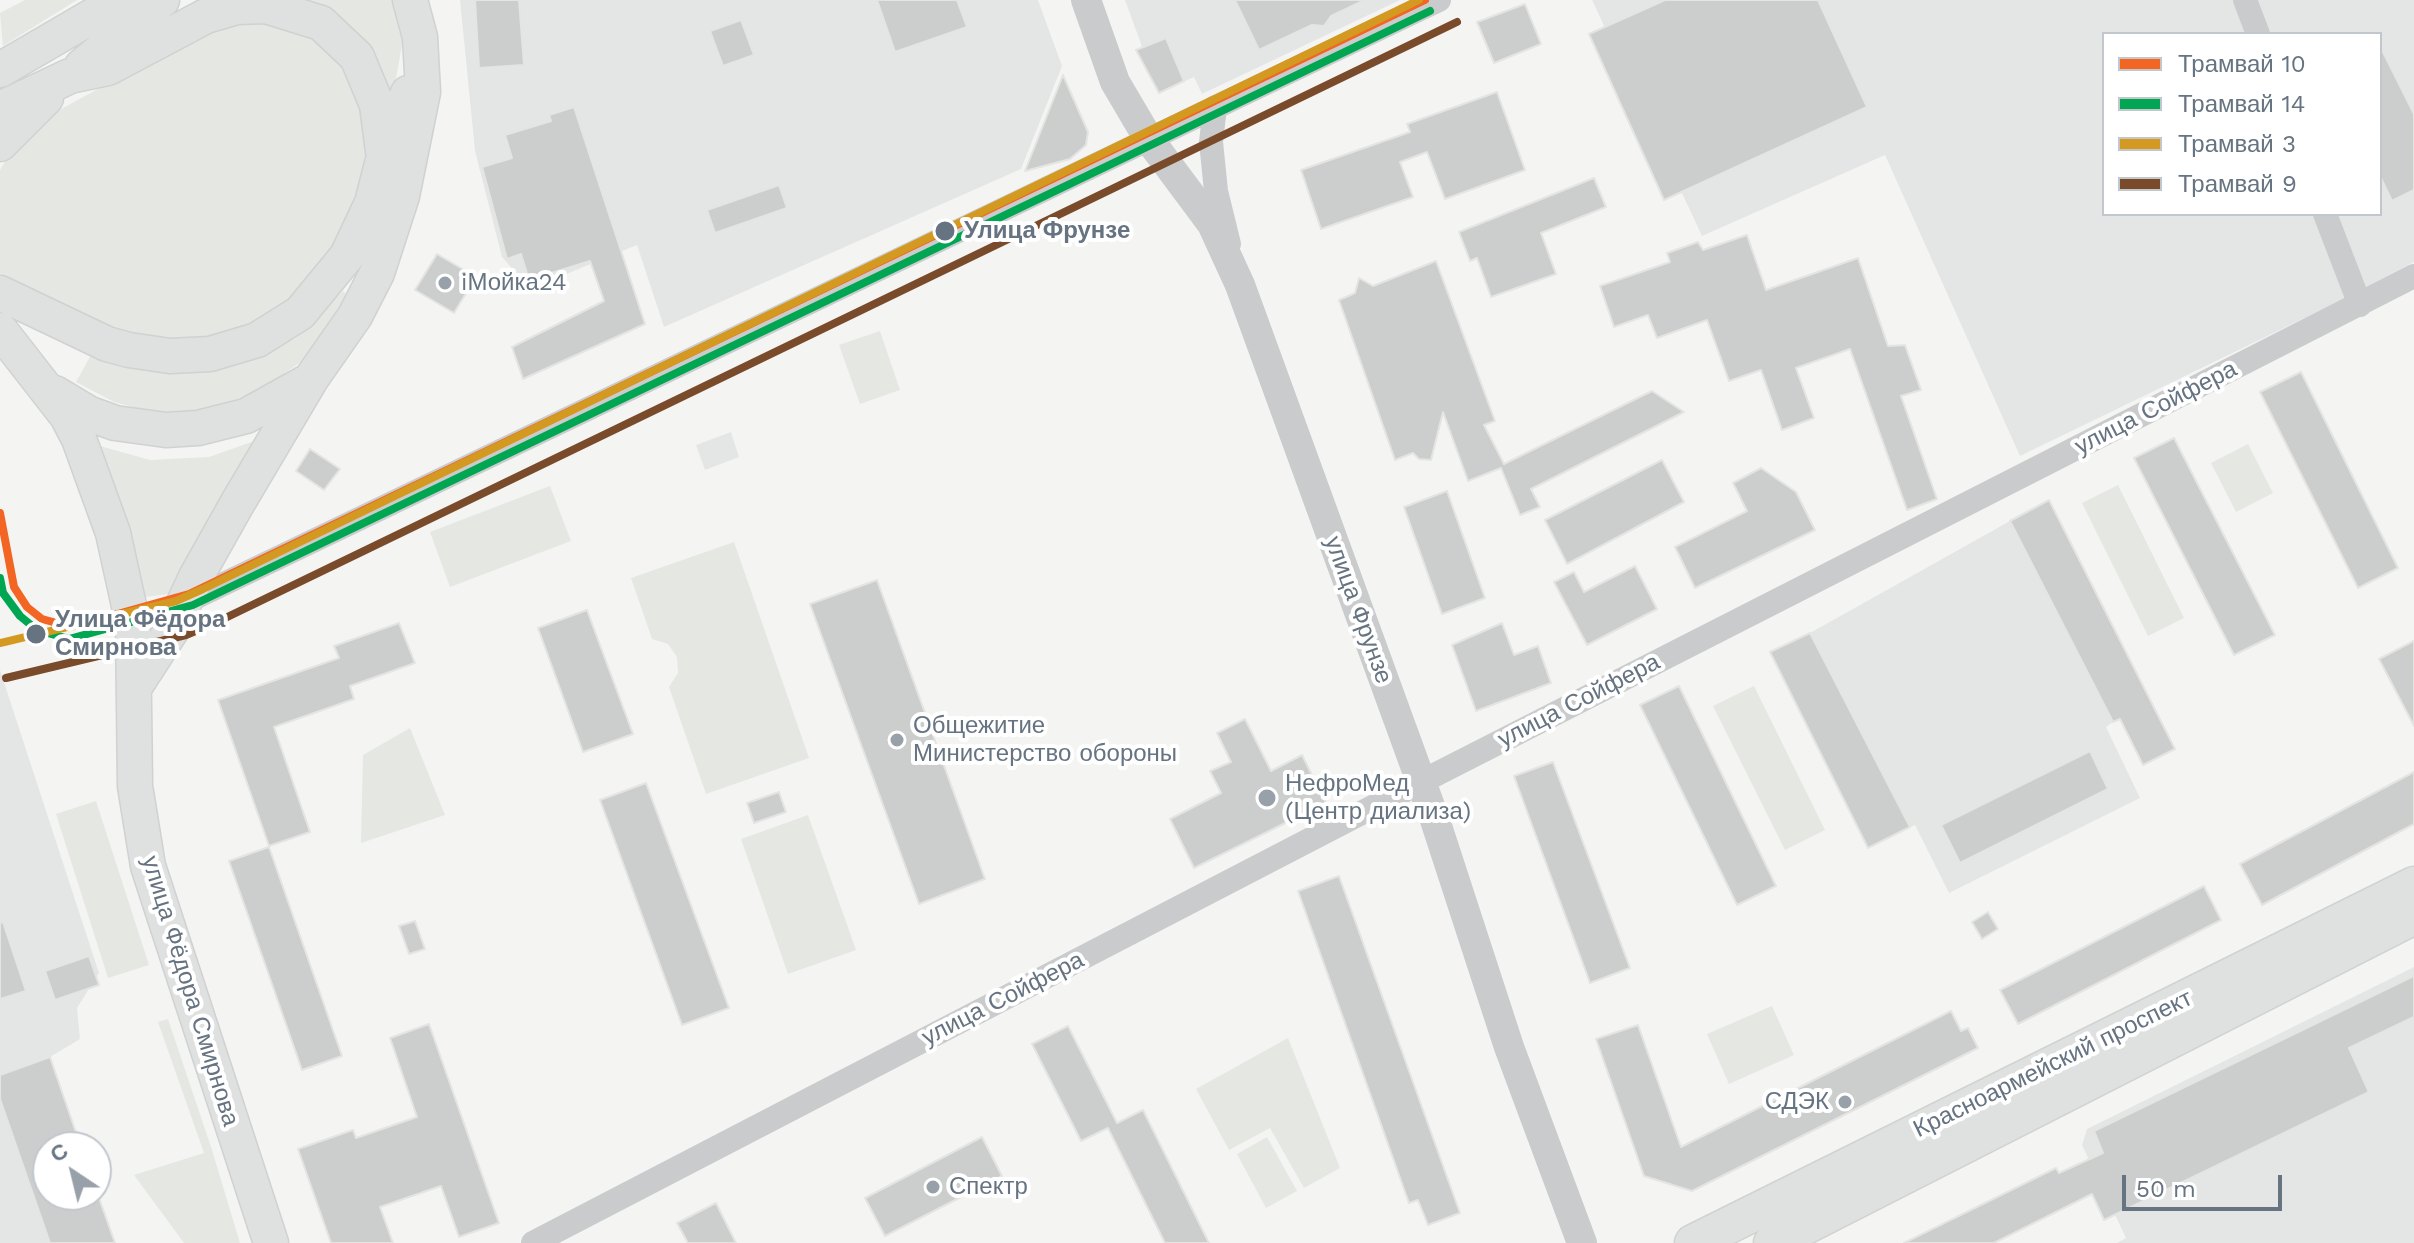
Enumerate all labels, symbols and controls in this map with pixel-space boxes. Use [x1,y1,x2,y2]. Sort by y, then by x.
legend [2102,32,2382,216]
text: Трамвай 10 [2178,50,2306,78]
text: Трамвай 14 [2178,90,2305,118]
text: Трамвай 3 [2178,130,2296,158]
text: Трамвай 9 [2178,170,2297,198]
place label: Улица Фрунзе [964,217,1130,245]
marker: Улица Фрунзе [933,219,957,243]
place label: iМойка24 [461,269,567,297]
marker: iМойка24 [436,274,454,292]
street label: улица Сойфера [2070,355,2242,461]
street label: улица Фрунзе [1318,532,1398,688]
place label: Улица Фёдора Смирнова [55,606,225,662]
marker: Улица Фёдора Смирнова [24,622,48,646]
street label: улица Сойфера [1493,648,1665,754]
place label: Общежитие Министерство обороны [913,712,1177,768]
marker: Общежитие Министерство обороны [888,731,906,749]
place label: НефроМед (Центр диализа) [1285,770,1471,826]
marker: НефроМед (Центр диализа) [1256,787,1278,809]
street label: улица Фёдора Смирнова [135,852,245,1130]
street label: улица Сойфера [917,946,1089,1052]
street label: Красноармейский проспект [1909,984,2197,1144]
place label: СДЭК [1765,1088,1829,1116]
marker: СДЭК [1836,1093,1854,1111]
north arrow [32,1131,112,1211]
text: С [45,1138,73,1167]
scale bar [2126,1159,2286,1209]
place label: Спектр [949,1173,1028,1201]
text: 50 m [2136,1175,2196,1203]
marker: Спектр [924,1178,942,1196]

